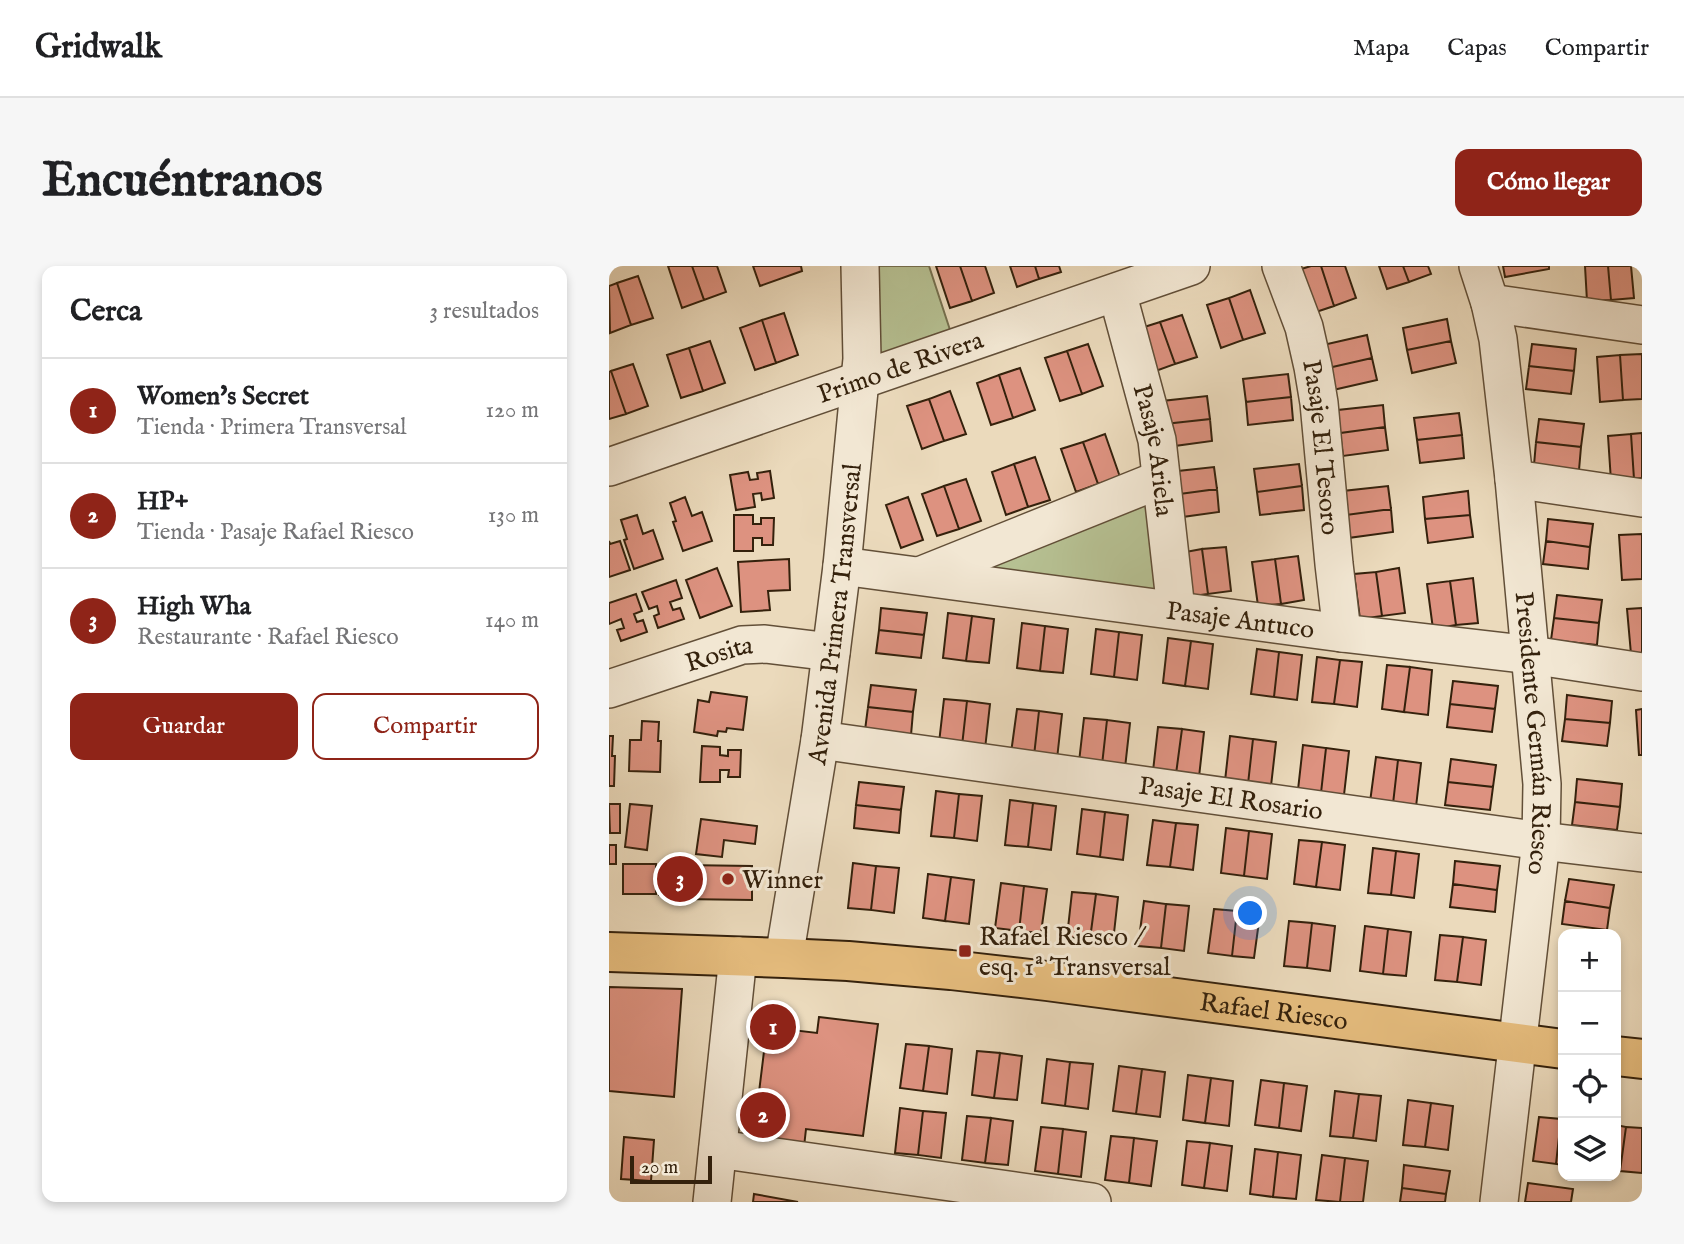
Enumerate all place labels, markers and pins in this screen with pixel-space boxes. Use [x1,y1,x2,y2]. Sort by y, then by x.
pin: 3 [657,853,703,905]
place label: Winner [742,864,823,897]
marker: Winner [720,871,736,887]
place label: Rafael Riesco / esq. 1ª Transversal [979,921,1172,984]
marker: Rafael Riesco / esq. 1ª Transversal [957,943,973,959]
pin: 1 [750,1001,796,1053]
pin: 2 [740,1089,786,1141]

